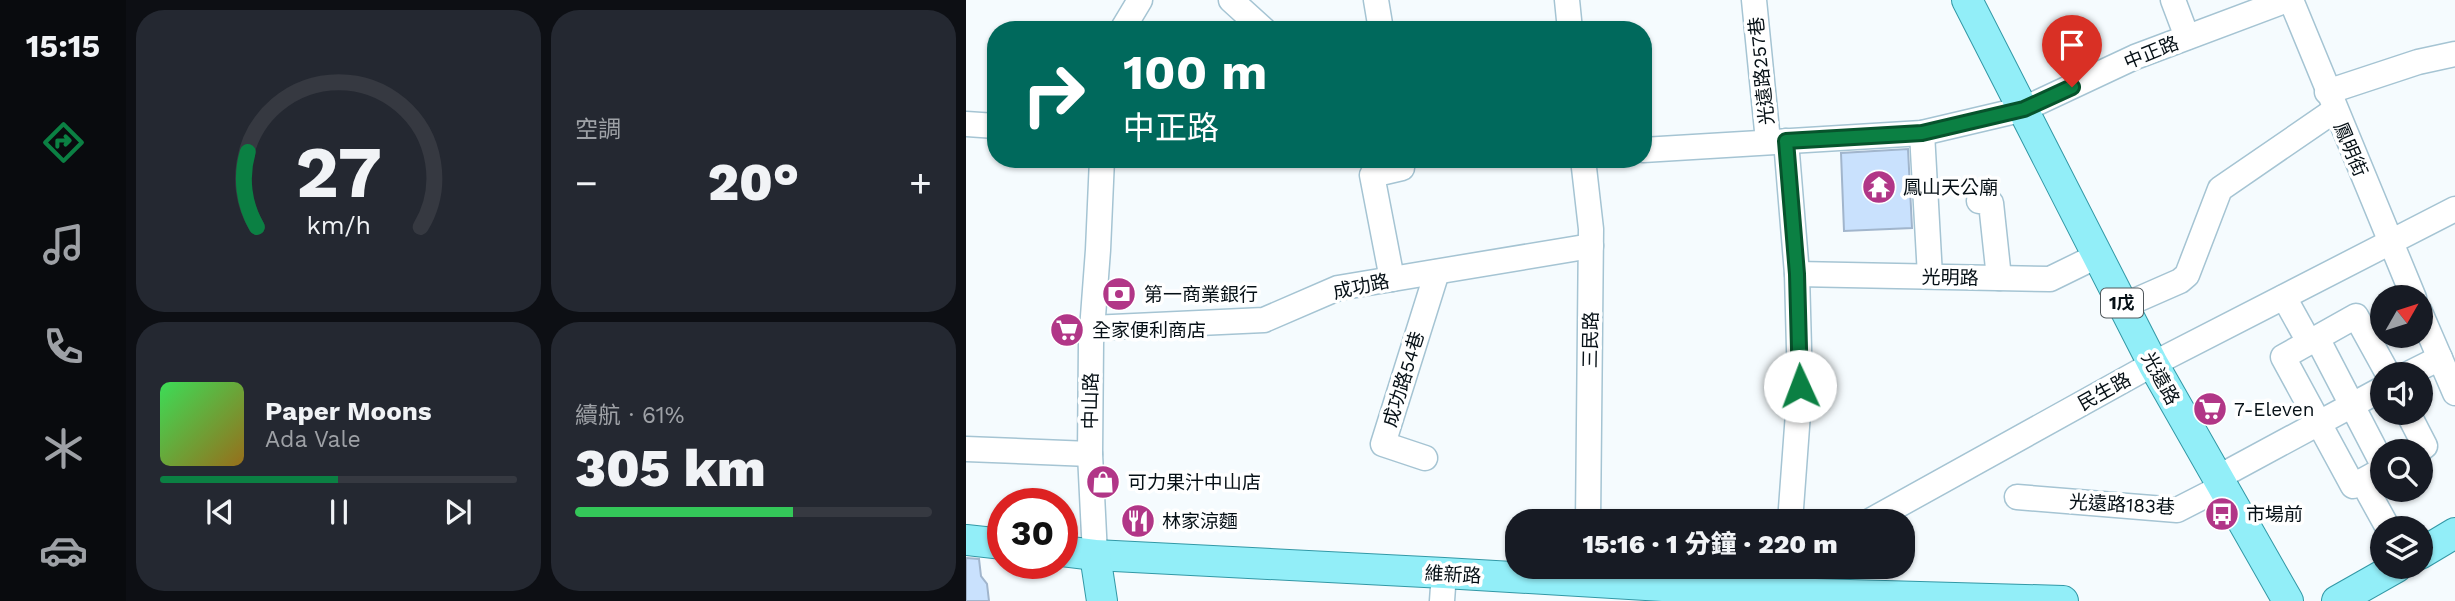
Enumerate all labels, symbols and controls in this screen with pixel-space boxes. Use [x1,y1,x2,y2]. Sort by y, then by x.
pin [2042,15,2102,87]
street label: 光遠路257巷 [1744,16,1779,126]
icon: arrive [2053,26,2091,64]
text: 15:15 [26,27,100,65]
street label: 中正路 [2120,31,2182,74]
text: 100 m [1123,43,1267,101]
icon: right [1008,49,1099,140]
text: 中正路 [1123,109,1219,147]
text: 空調 [575,116,621,143]
icon: directions [39,118,88,167]
street label: 鳳明街 [2329,118,2372,180]
text: 27 [295,129,382,215]
text: 20° [708,152,799,213]
text: − [575,161,598,205]
text: + [909,161,932,205]
temple icon: 鳳山天公廟 [1860,168,1898,206]
place label: 鳳山天公廟 [1903,176,1998,199]
text: km/h [306,211,371,240]
icon: music [39,220,88,269]
street label: 光明路 [1921,266,1979,289]
street label: 成功路 [1331,269,1391,304]
bank icon: 第一商業銀行 [1100,275,1138,313]
place label: 第一商業銀行 [1144,283,1258,306]
north arrow [2370,285,2432,348]
map controls [2370,285,2433,579]
road number: 1戊 [2101,288,2143,318]
supermarket icon: 全家便利商店 [1048,311,1086,349]
street label: 三民路 [1579,311,1602,369]
place label: 全家便利商店 [1092,319,1206,342]
icon: phone [39,322,88,371]
street label: 成功路54巷 [1378,329,1429,430]
street label: 光遠路 [2137,348,2184,409]
position arrow [1763,349,1837,423]
button: sound [2370,362,2433,425]
street label: 民生路 [2074,368,2135,415]
street label: 中山路 [1079,372,1102,430]
supermarket icon: 7-Eleven [2191,390,2229,428]
text: Paper Moons [265,396,432,426]
place label: 7-Eleven [2234,398,2315,421]
text: 續航 · 61% [575,402,685,429]
icon: climate [39,424,88,473]
text: Ada Vale [265,426,361,453]
text: 305 km [575,438,766,499]
button: search [2370,439,2433,502]
shop icon: 可力果汁中山店 [1084,463,1122,501]
place label: 可力果汁中山店 [1128,471,1261,494]
speed limit sign: 30 [987,488,1078,579]
street label: 光遠路183巷 [2069,490,2175,519]
icon: previous [201,493,239,531]
icon: pause [320,493,358,531]
icon: next [439,493,477,531]
bus stop icon: 市場前 [2203,495,2241,533]
restaurant icon: 林家涼麵 [1119,502,1157,540]
place label: 市場前 [2246,503,2303,526]
place label: 林家涼麵 [1162,510,1238,533]
button: layers [2370,516,2433,579]
icon: car [39,526,88,575]
text: 15:16 · 1 分鐘 · 220 m [1582,529,1838,559]
street label: 維新路 [1424,562,1482,587]

